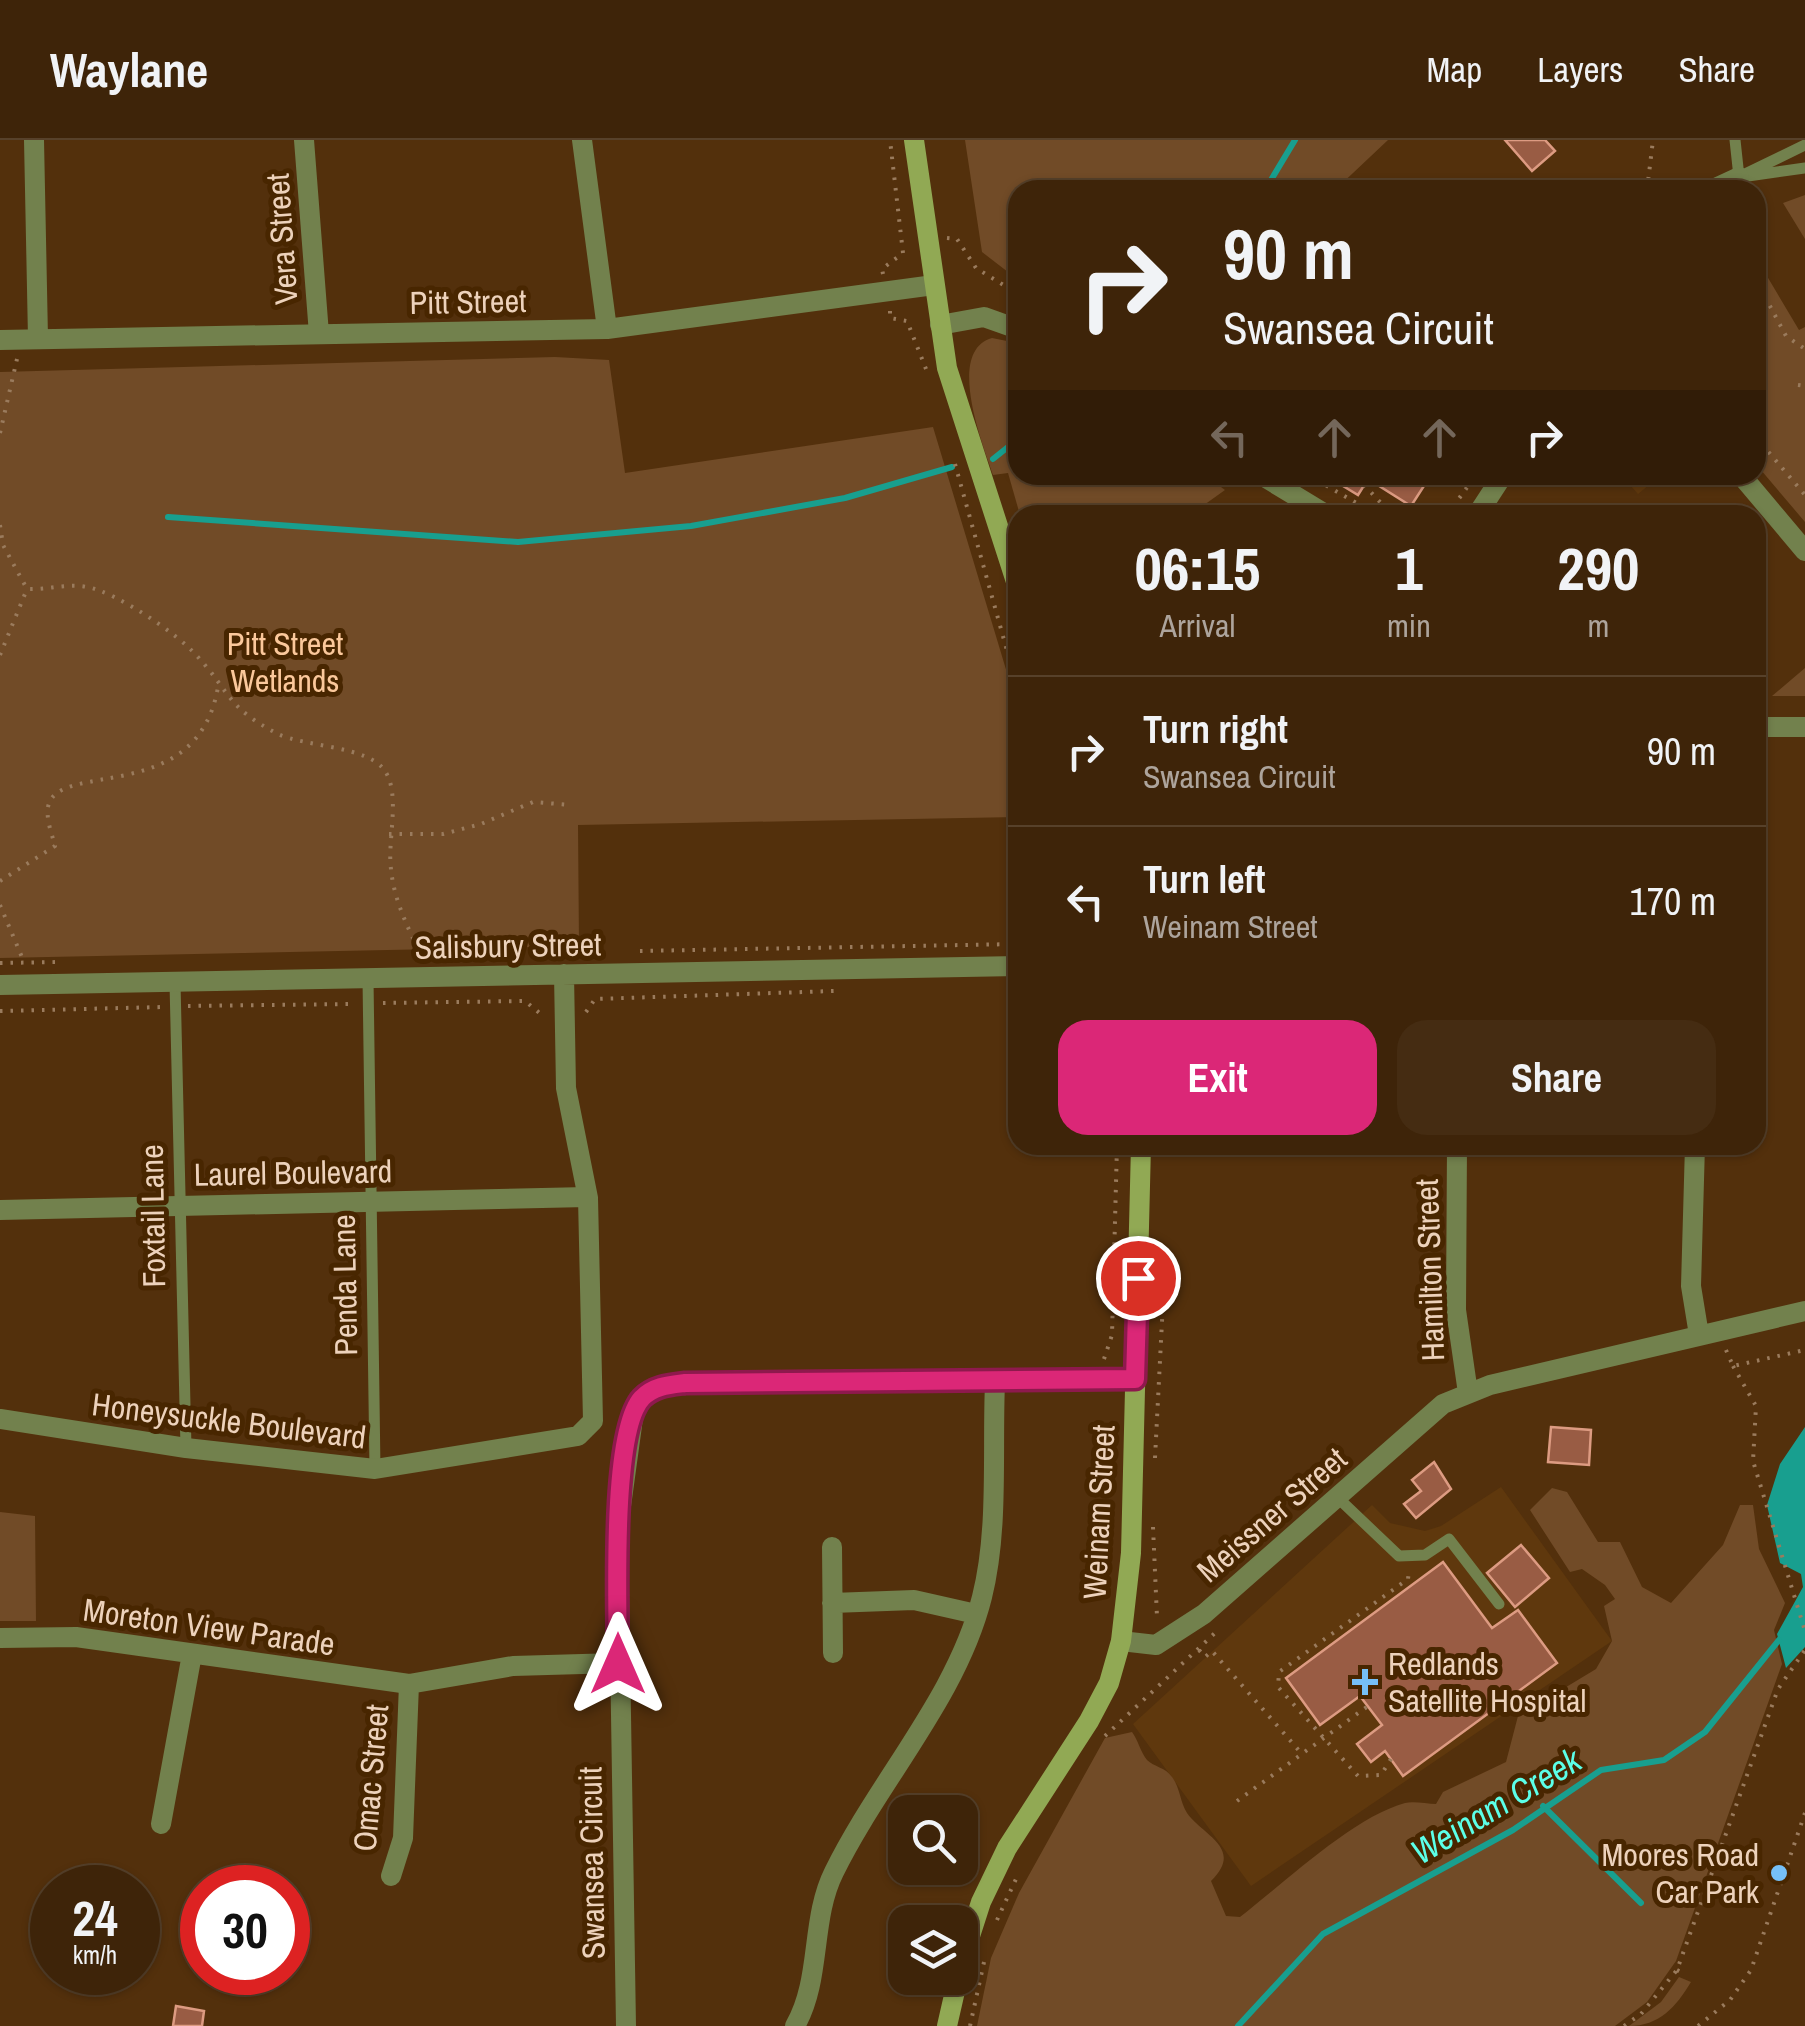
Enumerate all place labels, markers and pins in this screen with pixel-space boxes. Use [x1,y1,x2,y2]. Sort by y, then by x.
pin [1096,1236,1181,1321]
place label: Redlands Satellite Hospital [1388,1642,1586,1722]
marker: Redlands Satellite Hospital [1352,1669,1378,1695]
place label: Moores Road Car Park [1601,1833,1760,1913]
marker: Moores Road Car Park [1768,1862,1790,1884]

